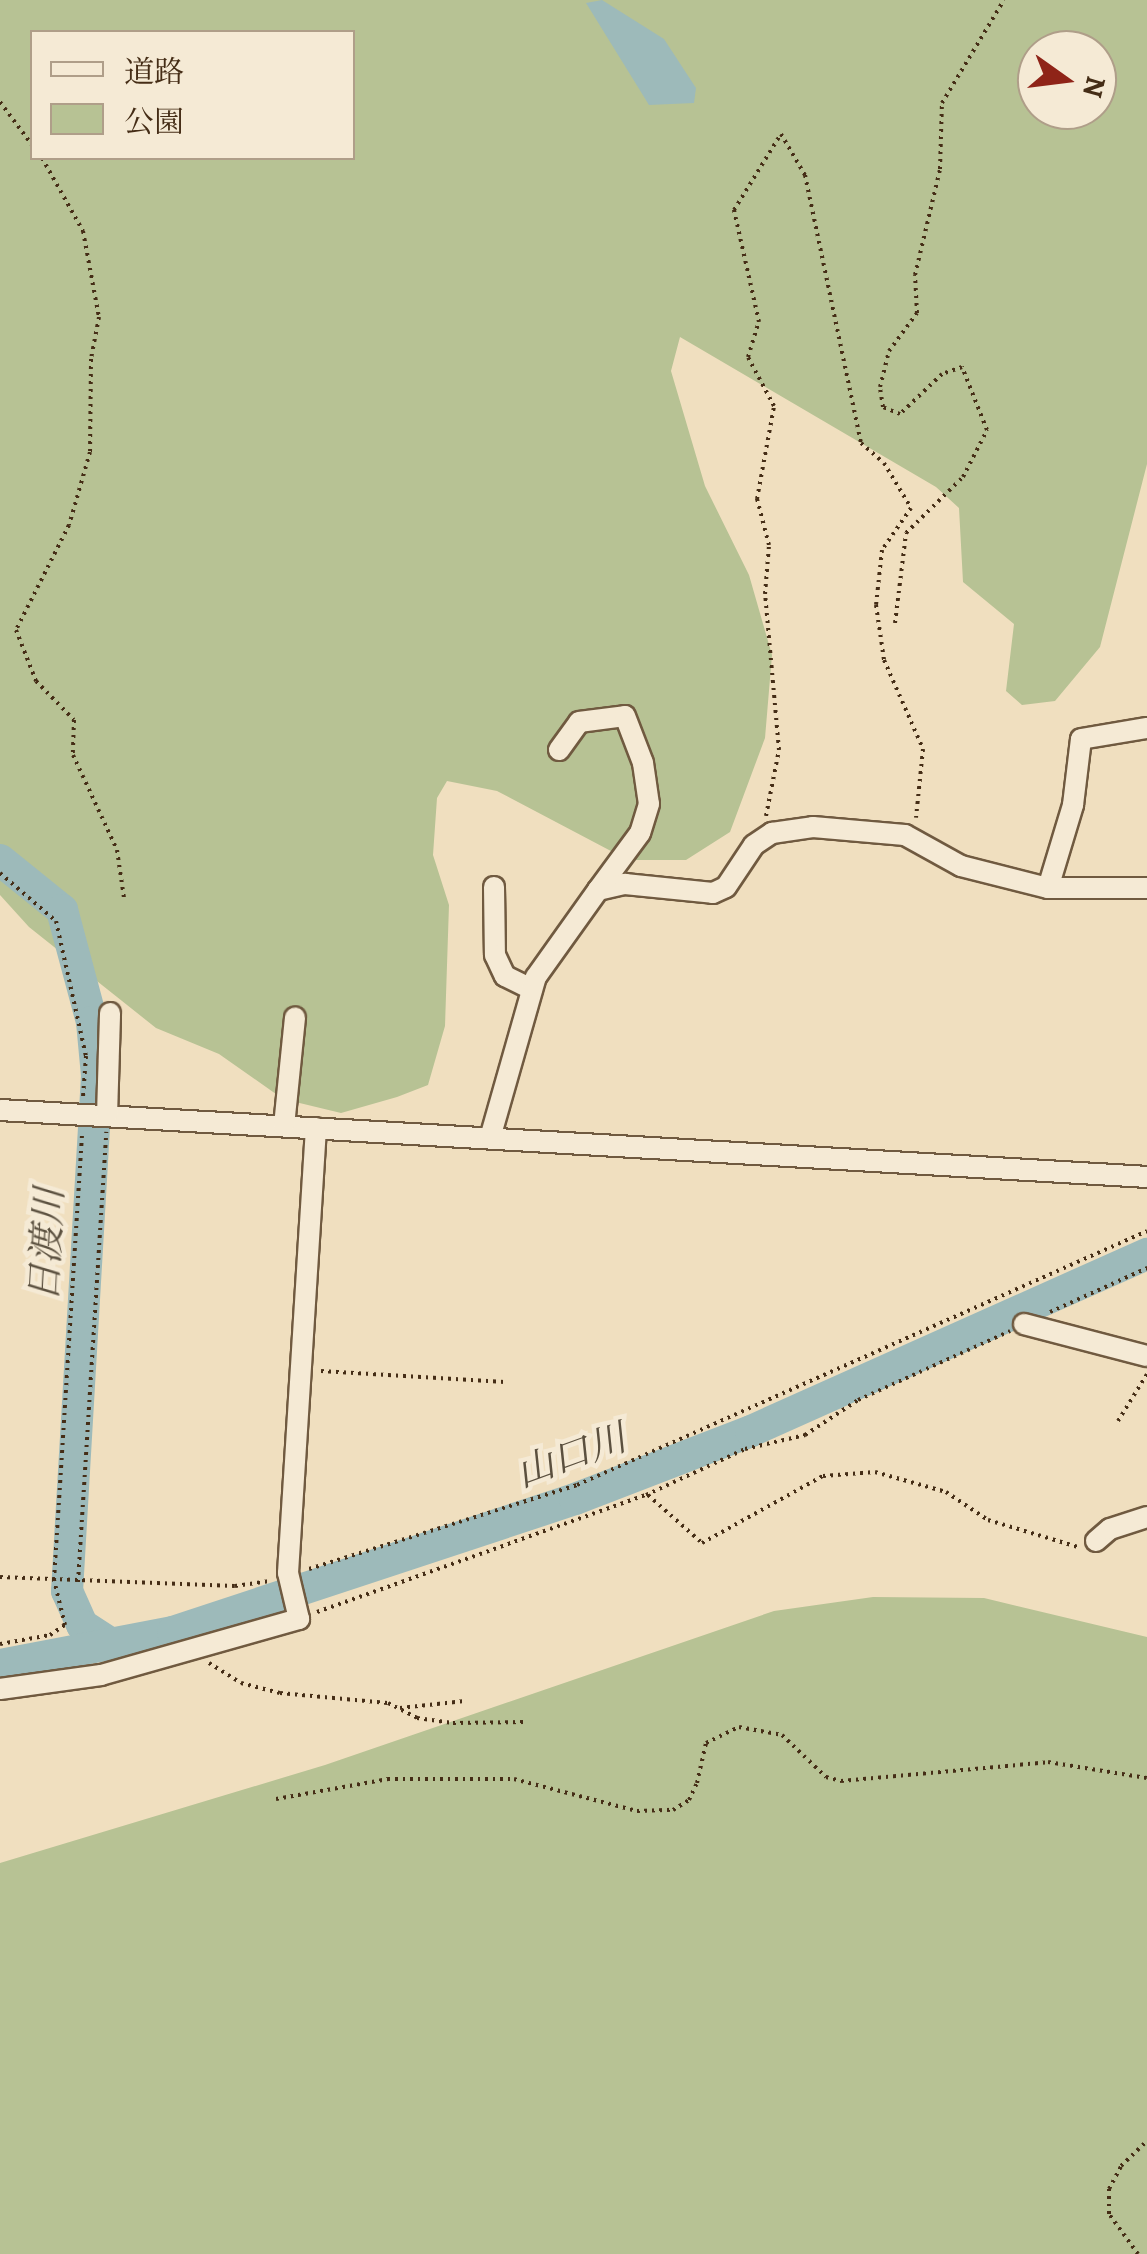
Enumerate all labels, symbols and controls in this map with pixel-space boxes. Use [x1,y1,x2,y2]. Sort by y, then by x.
legend [30,30,355,160]
north arrow [1017,30,1117,130]
text: 道路 [124,52,184,92]
text: N [1073,72,1115,101]
text: 公園 [124,102,184,142]
water label: 日渡川 [21,1187,73,1303]
water label: 山口川 [510,1415,632,1497]

